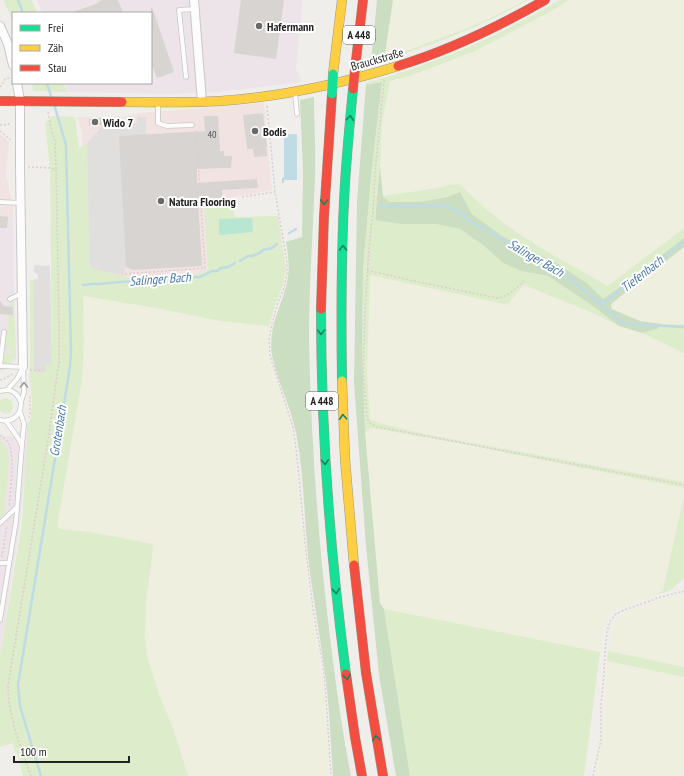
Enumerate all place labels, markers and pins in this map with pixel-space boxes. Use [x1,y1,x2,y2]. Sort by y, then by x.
place label: Hafermann [267,19,314,34]
marker: Hafermann [254,21,264,31]
place label: Wido 7 [102,115,133,130]
marker: Wido 7 [90,117,100,127]
place label: Bodis [263,124,286,139]
marker: Bodis [250,126,260,136]
place label: Natura Flooring [169,194,236,209]
marker: Natura Flooring [156,196,166,206]

